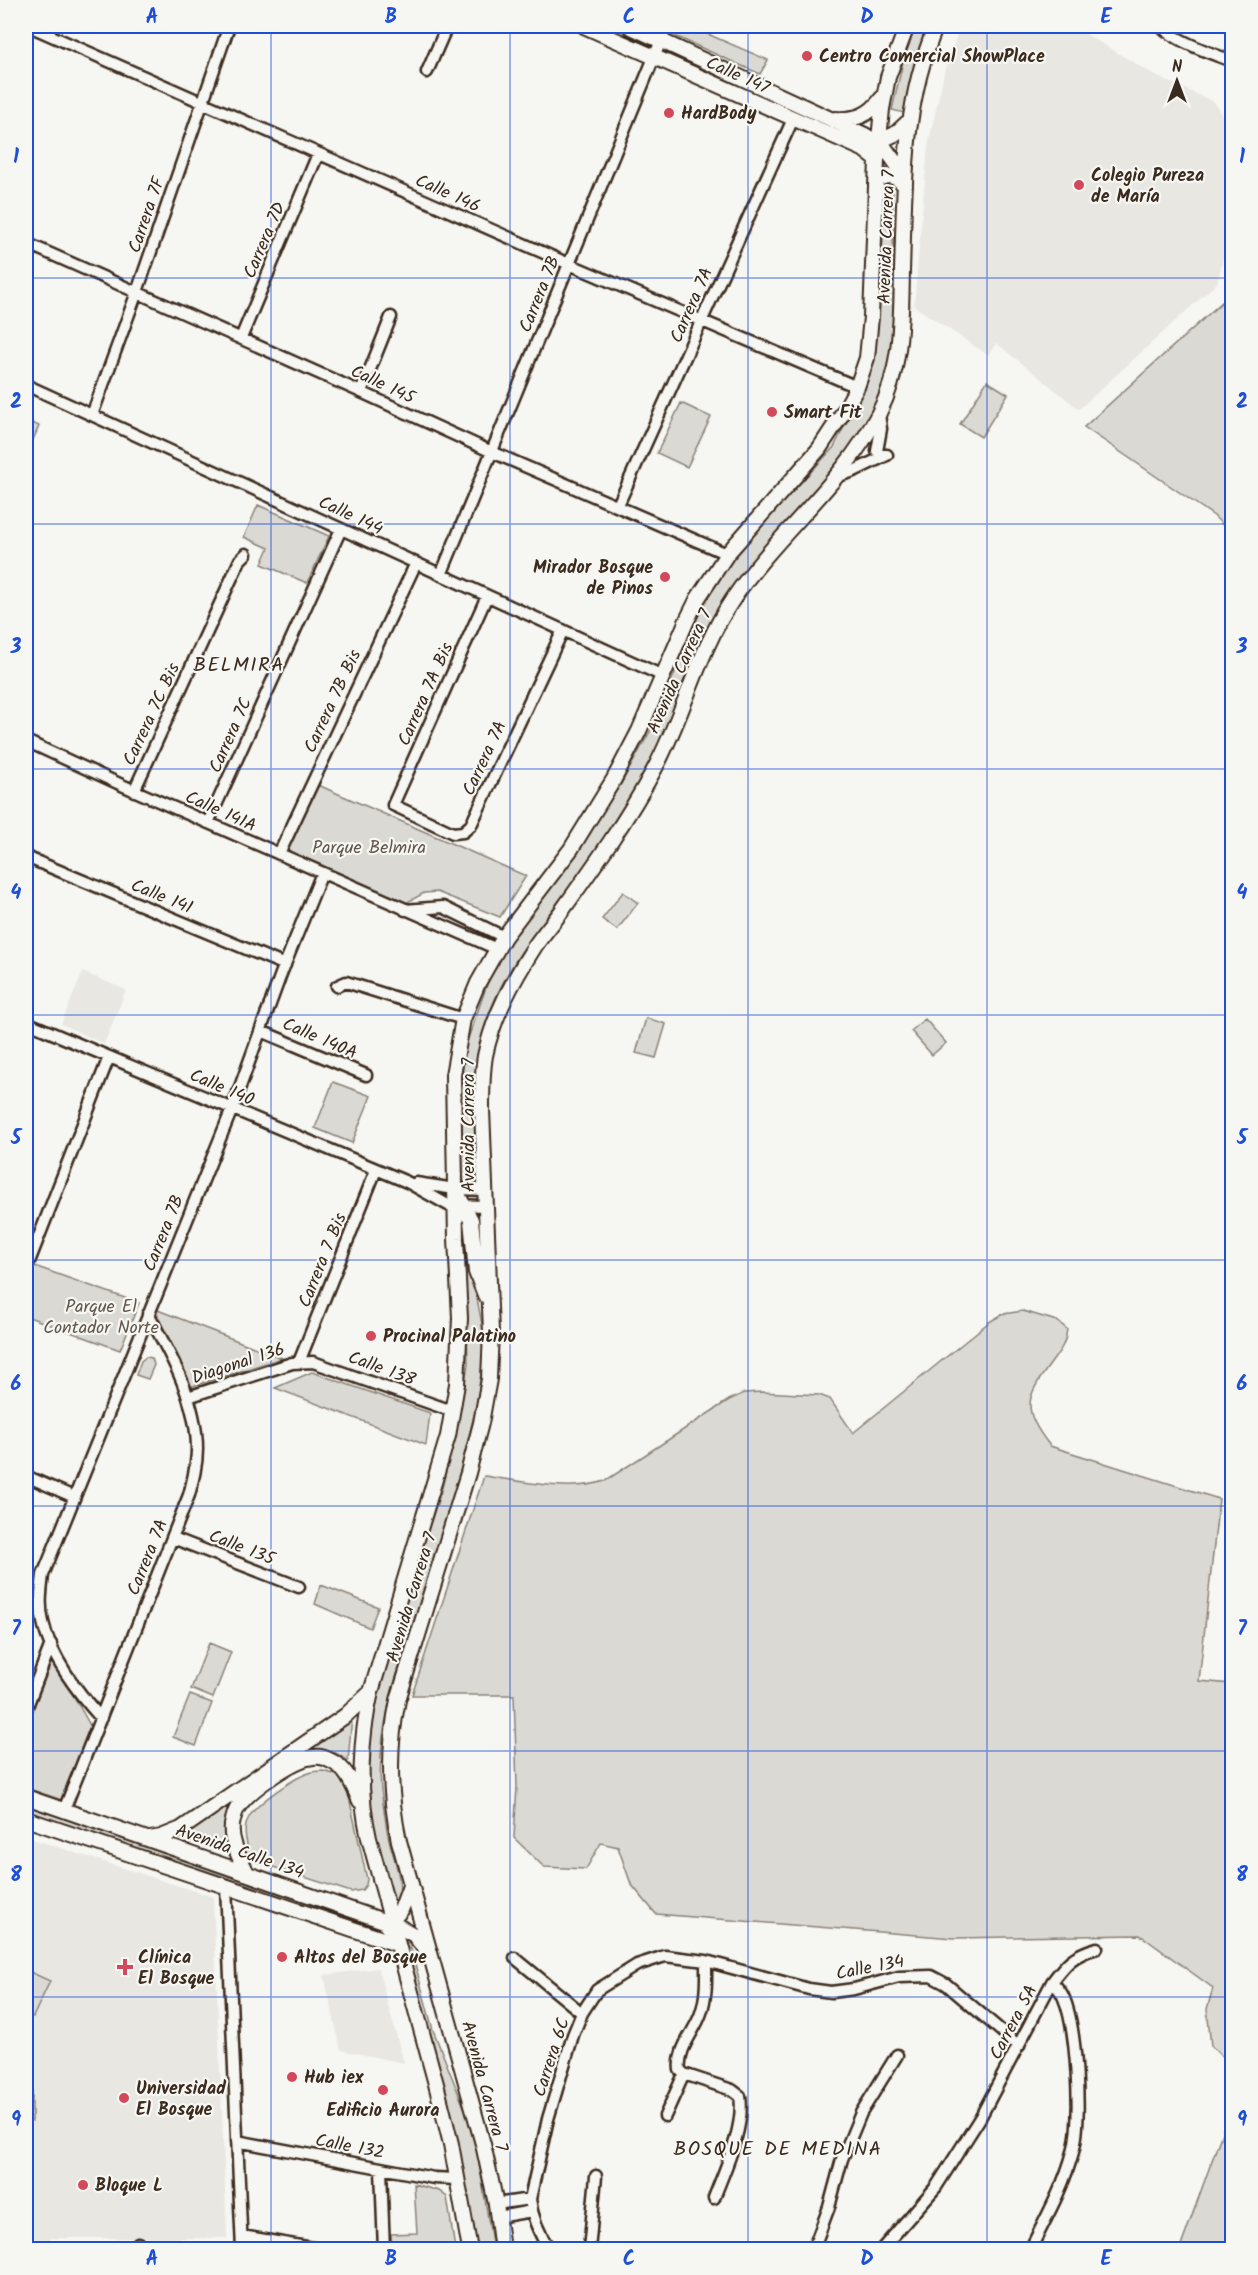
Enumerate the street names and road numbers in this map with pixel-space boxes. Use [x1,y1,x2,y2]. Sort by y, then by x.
street label: Calle 147 [701,49,775,104]
street label: Calle 146 [410,167,485,222]
street label: Avenida Carrera 7 [871,169,904,305]
street label: Carrera 7F [121,172,174,257]
street label: Carrera 7D [236,197,295,283]
street label: Carrera 7B [512,252,569,337]
street label: Carrera 7A [663,263,722,348]
street label: Calle 145 [345,358,421,414]
street label: Calle 144 [313,489,388,544]
street label: Avenida Carrera 7 [640,604,721,739]
street label: Carrera 7A Bis [391,638,462,751]
street label: Carrera 7B Bis [297,645,370,758]
street label: Carrera 7C Bis [116,658,189,771]
street label: Carrera 7C [202,693,261,778]
street label: Carrera 7A [455,716,515,801]
street label: Calle 141A [180,784,261,841]
street label: Calle 141 [126,872,197,923]
street label: Calle 140A [277,1011,361,1068]
street label: Avenida Carrera 7 [455,1057,484,1192]
street label: Calle 140 [184,1062,258,1115]
street label: Carrera 7B [136,1191,193,1276]
street label: Carrera 7 Bis [291,1209,356,1312]
street label: Diagonal 136 [188,1336,289,1393]
street label: Calle 138 [344,1344,420,1395]
street label: Carrera 7A [120,1515,177,1600]
street label: Calle 135 [204,1523,280,1575]
street label: Avenida Carrera 7 [379,1528,446,1666]
street label: Avenida Calle 134 [171,1817,308,1888]
street label: Calle 134 [834,1948,907,1989]
street label: Carrera 5A [982,1980,1046,2065]
street label: Carrera 6C [526,2014,579,2101]
street label: Avenida Carrera 7 [452,2018,515,2156]
street label: Calle 132 [313,2127,387,2168]

